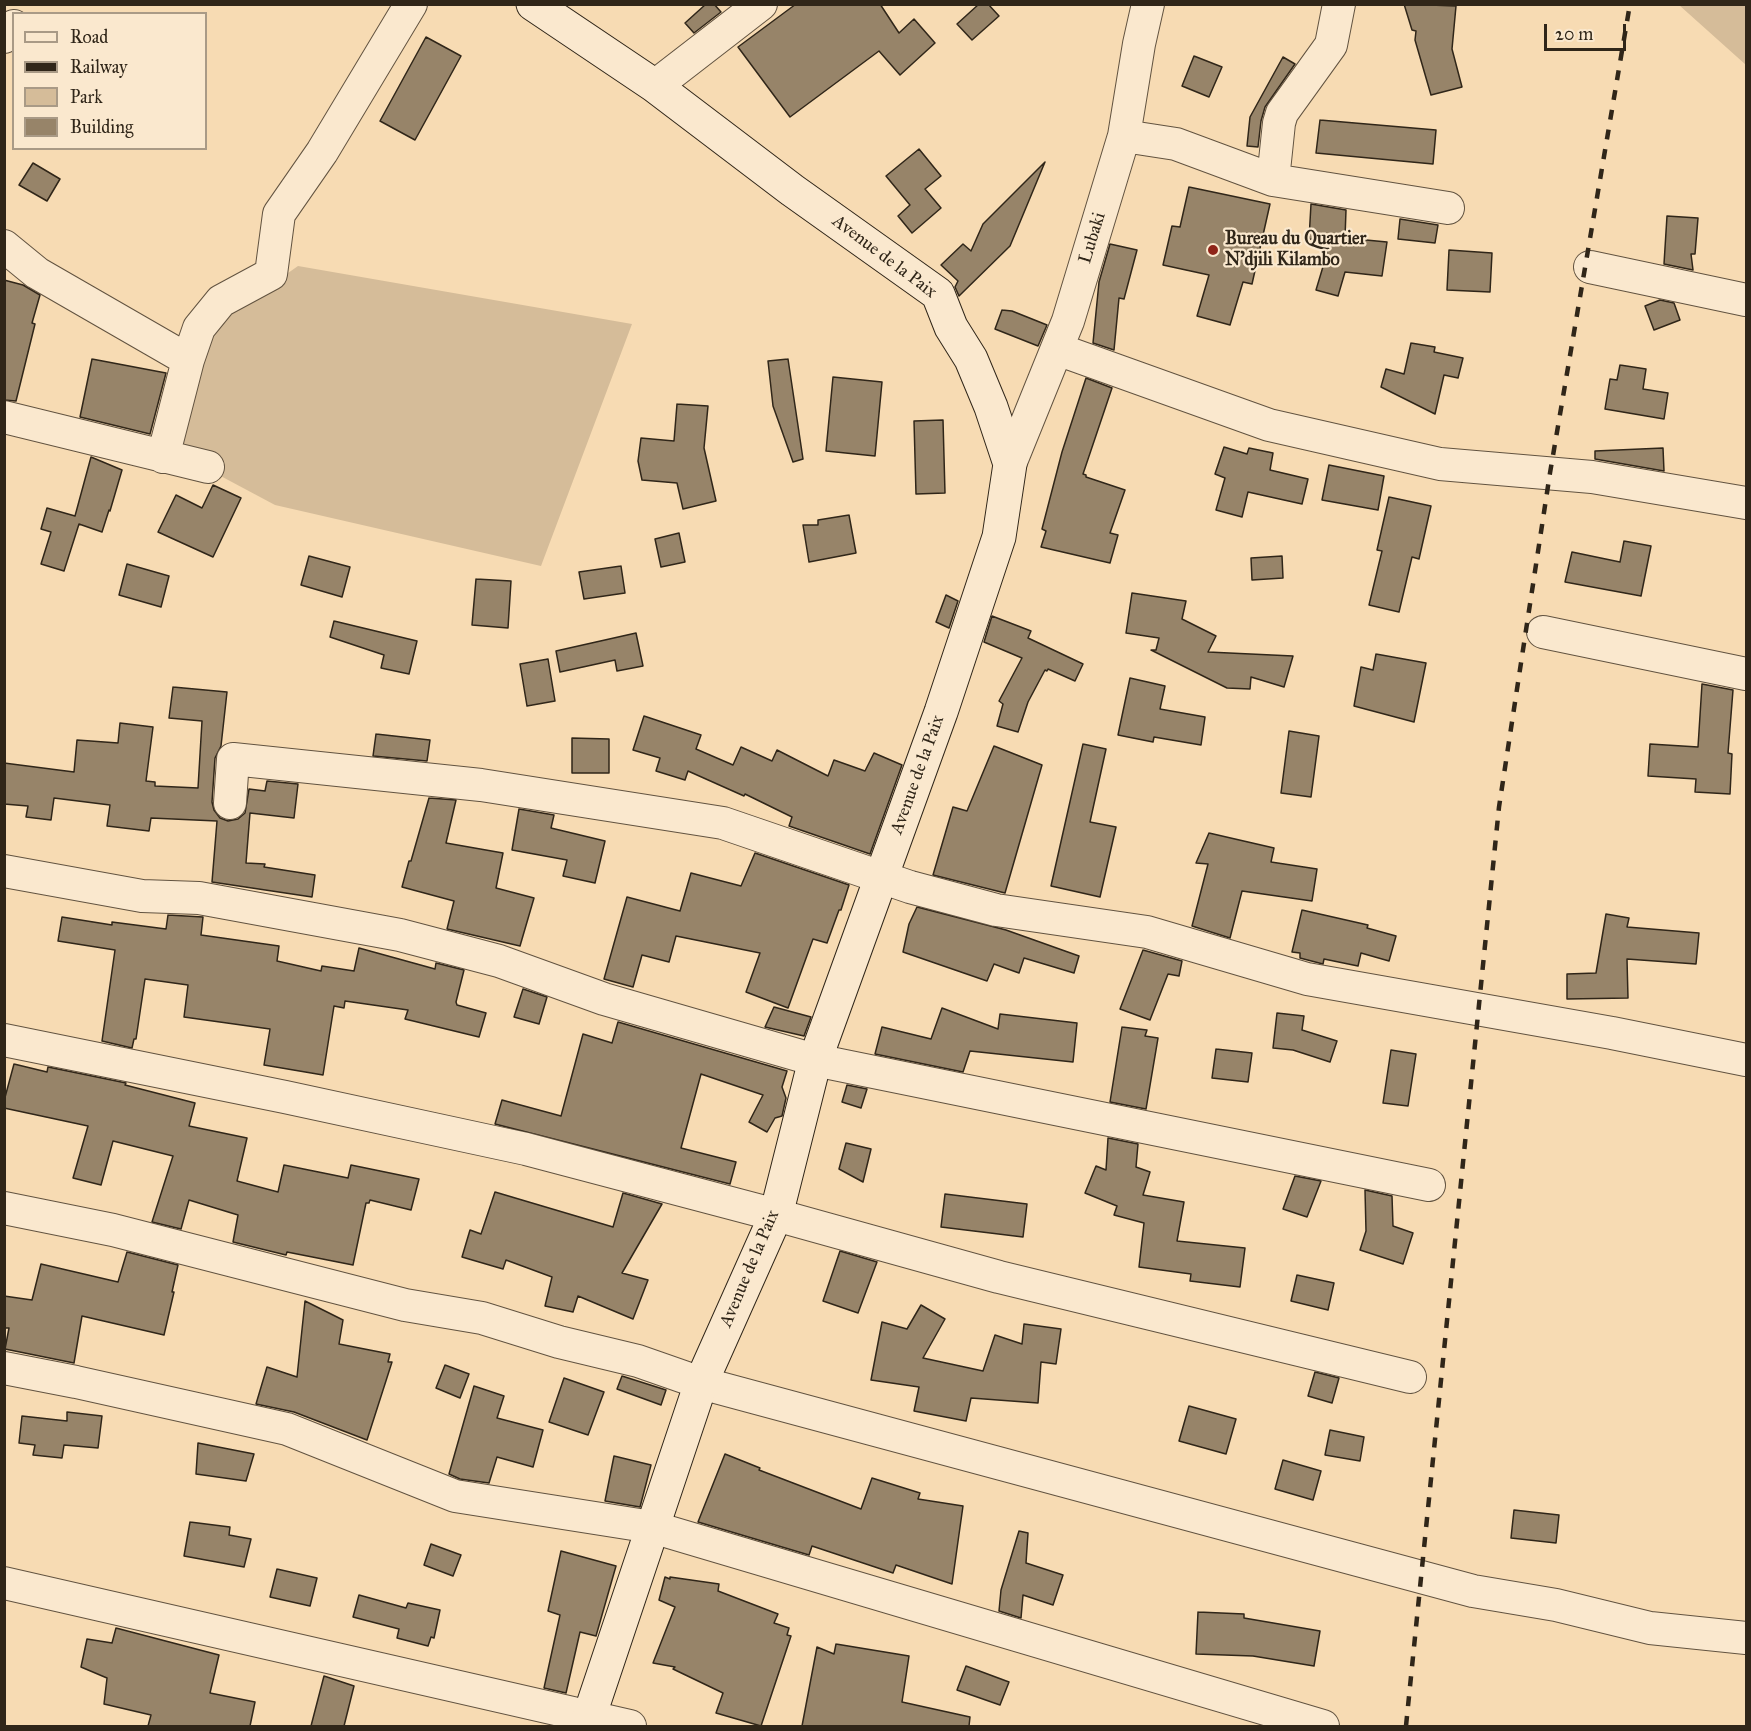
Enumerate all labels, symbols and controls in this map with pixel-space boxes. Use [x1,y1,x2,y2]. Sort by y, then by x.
legend [12,12,207,150]
scale bar [1547,12,1630,50]
text: 20 m [1555,23,1593,45]
text: Road [70,26,108,48]
text: Railway [70,56,127,78]
text: Park [70,86,103,108]
text: Building [70,116,133,138]
street label: Lubaki [1075,210,1111,266]
street label: Avenue de la Paix [828,211,940,303]
place label: Bureau du Quartier N'djili Kilambo [1225,229,1366,272]
marker: Bureau du Quartier N'djili Kilambo [1206,243,1220,257]
street label: Avenue de la Paix [886,712,950,838]
street label: Avenue de la Paix [716,1207,784,1331]

